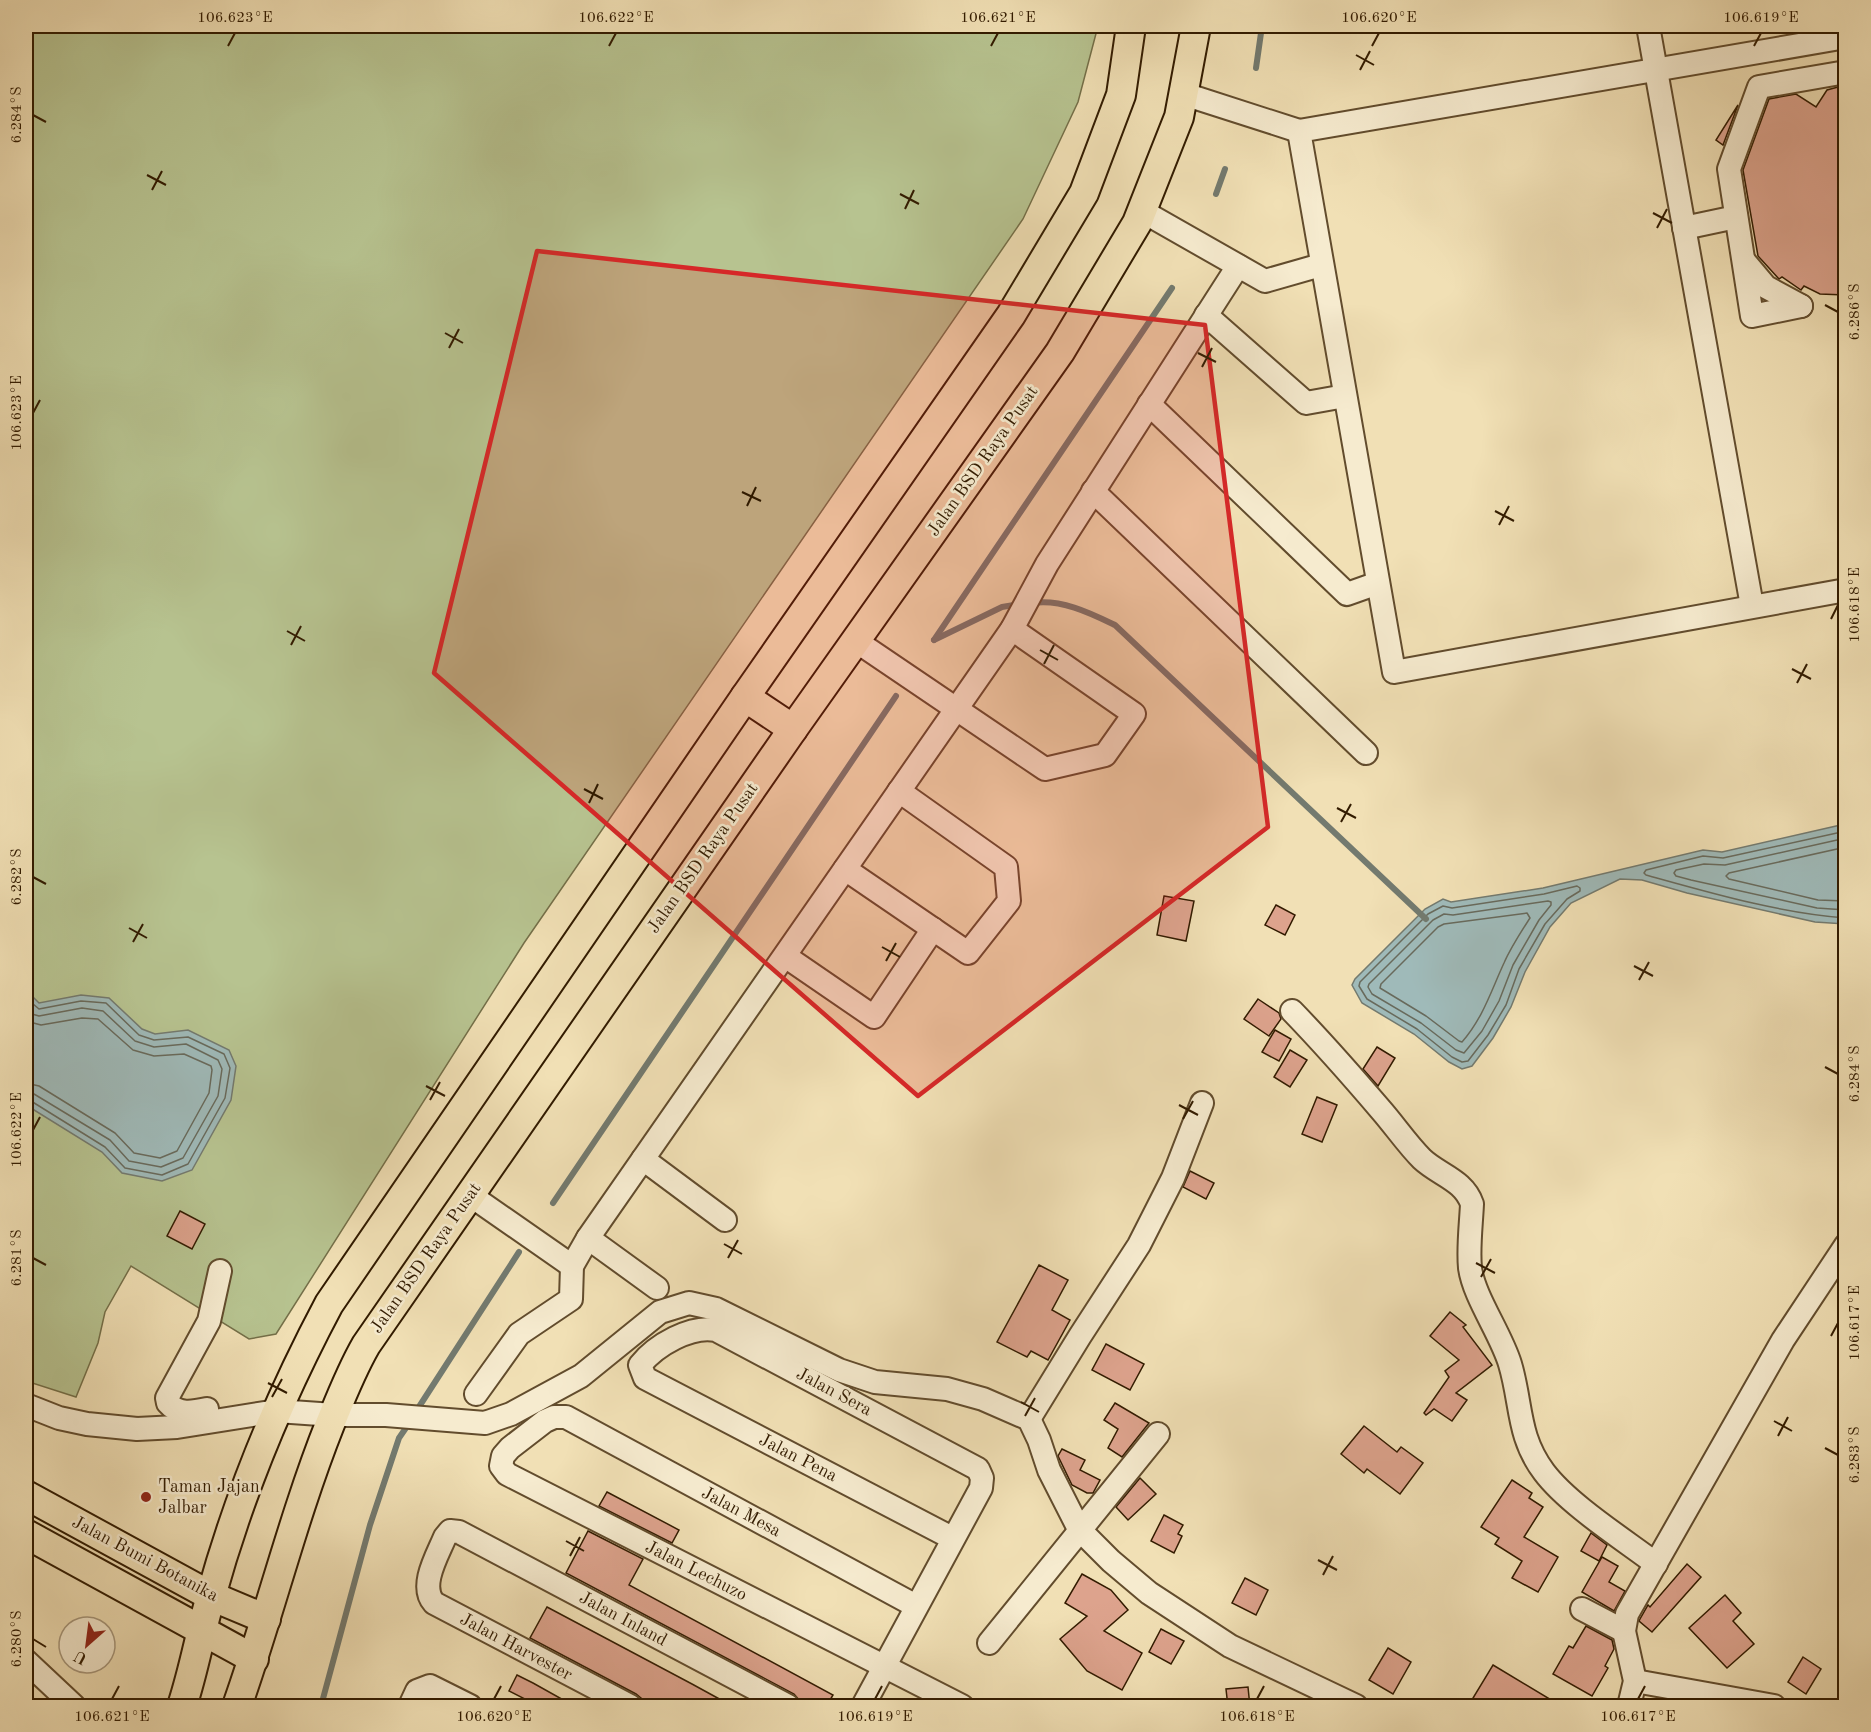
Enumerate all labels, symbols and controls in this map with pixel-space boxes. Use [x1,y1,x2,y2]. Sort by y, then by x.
text: 106.623°E [197,11,273,26]
text: 106.622°E [578,11,654,26]
text: 106.621°E [960,11,1036,26]
text: 106.620°E [1341,11,1417,26]
text: 106.619°E [1723,11,1799,26]
text: 6.284°S [10,86,25,144]
text: 6.286°S [1848,283,1863,341]
text: 106.623°E [10,375,25,451]
street label: Jalan BSD Raya Pusat [924,383,1042,539]
text: 106.618°E [1848,567,1863,643]
street label: Jalan BSD Raya Pusat [644,780,762,936]
text: 6.282°S [10,848,25,906]
text: 6.284°S [1848,1045,1863,1103]
text: 106.622°E [10,1092,25,1168]
street label: Jalan BSD Raya Pusat [367,1180,485,1336]
text: 6.281°S [10,1229,25,1287]
text: 106.617°E [1848,1285,1863,1361]
street label: Jalan Sera [793,1365,875,1419]
text: 6.283°S [1848,1426,1863,1484]
street label: Jalan Pena [756,1431,840,1485]
place label: Taman Jajan Jalbar [158,1478,260,1517]
street label: Jalan Mesa [698,1484,784,1540]
marker: Taman Jajan Jalbar [139,1490,153,1504]
street label: Jalan Bumi Botanika [69,1513,221,1605]
street label: Jalan Lechuzo [642,1538,750,1604]
street label: Jalan Inland [576,1588,670,1650]
text: 6.280°S [10,1610,25,1668]
street label: Jalan Harvester [457,1610,576,1684]
north arrow [57,1615,117,1675]
text: U [71,1646,90,1667]
text: 106.621°E [74,1710,150,1725]
text: 106.620°E [456,1710,532,1725]
text: 106.619°E [837,1710,913,1725]
text: 106.618°E [1219,1710,1295,1725]
text: 106.617°E [1600,1710,1676,1725]

